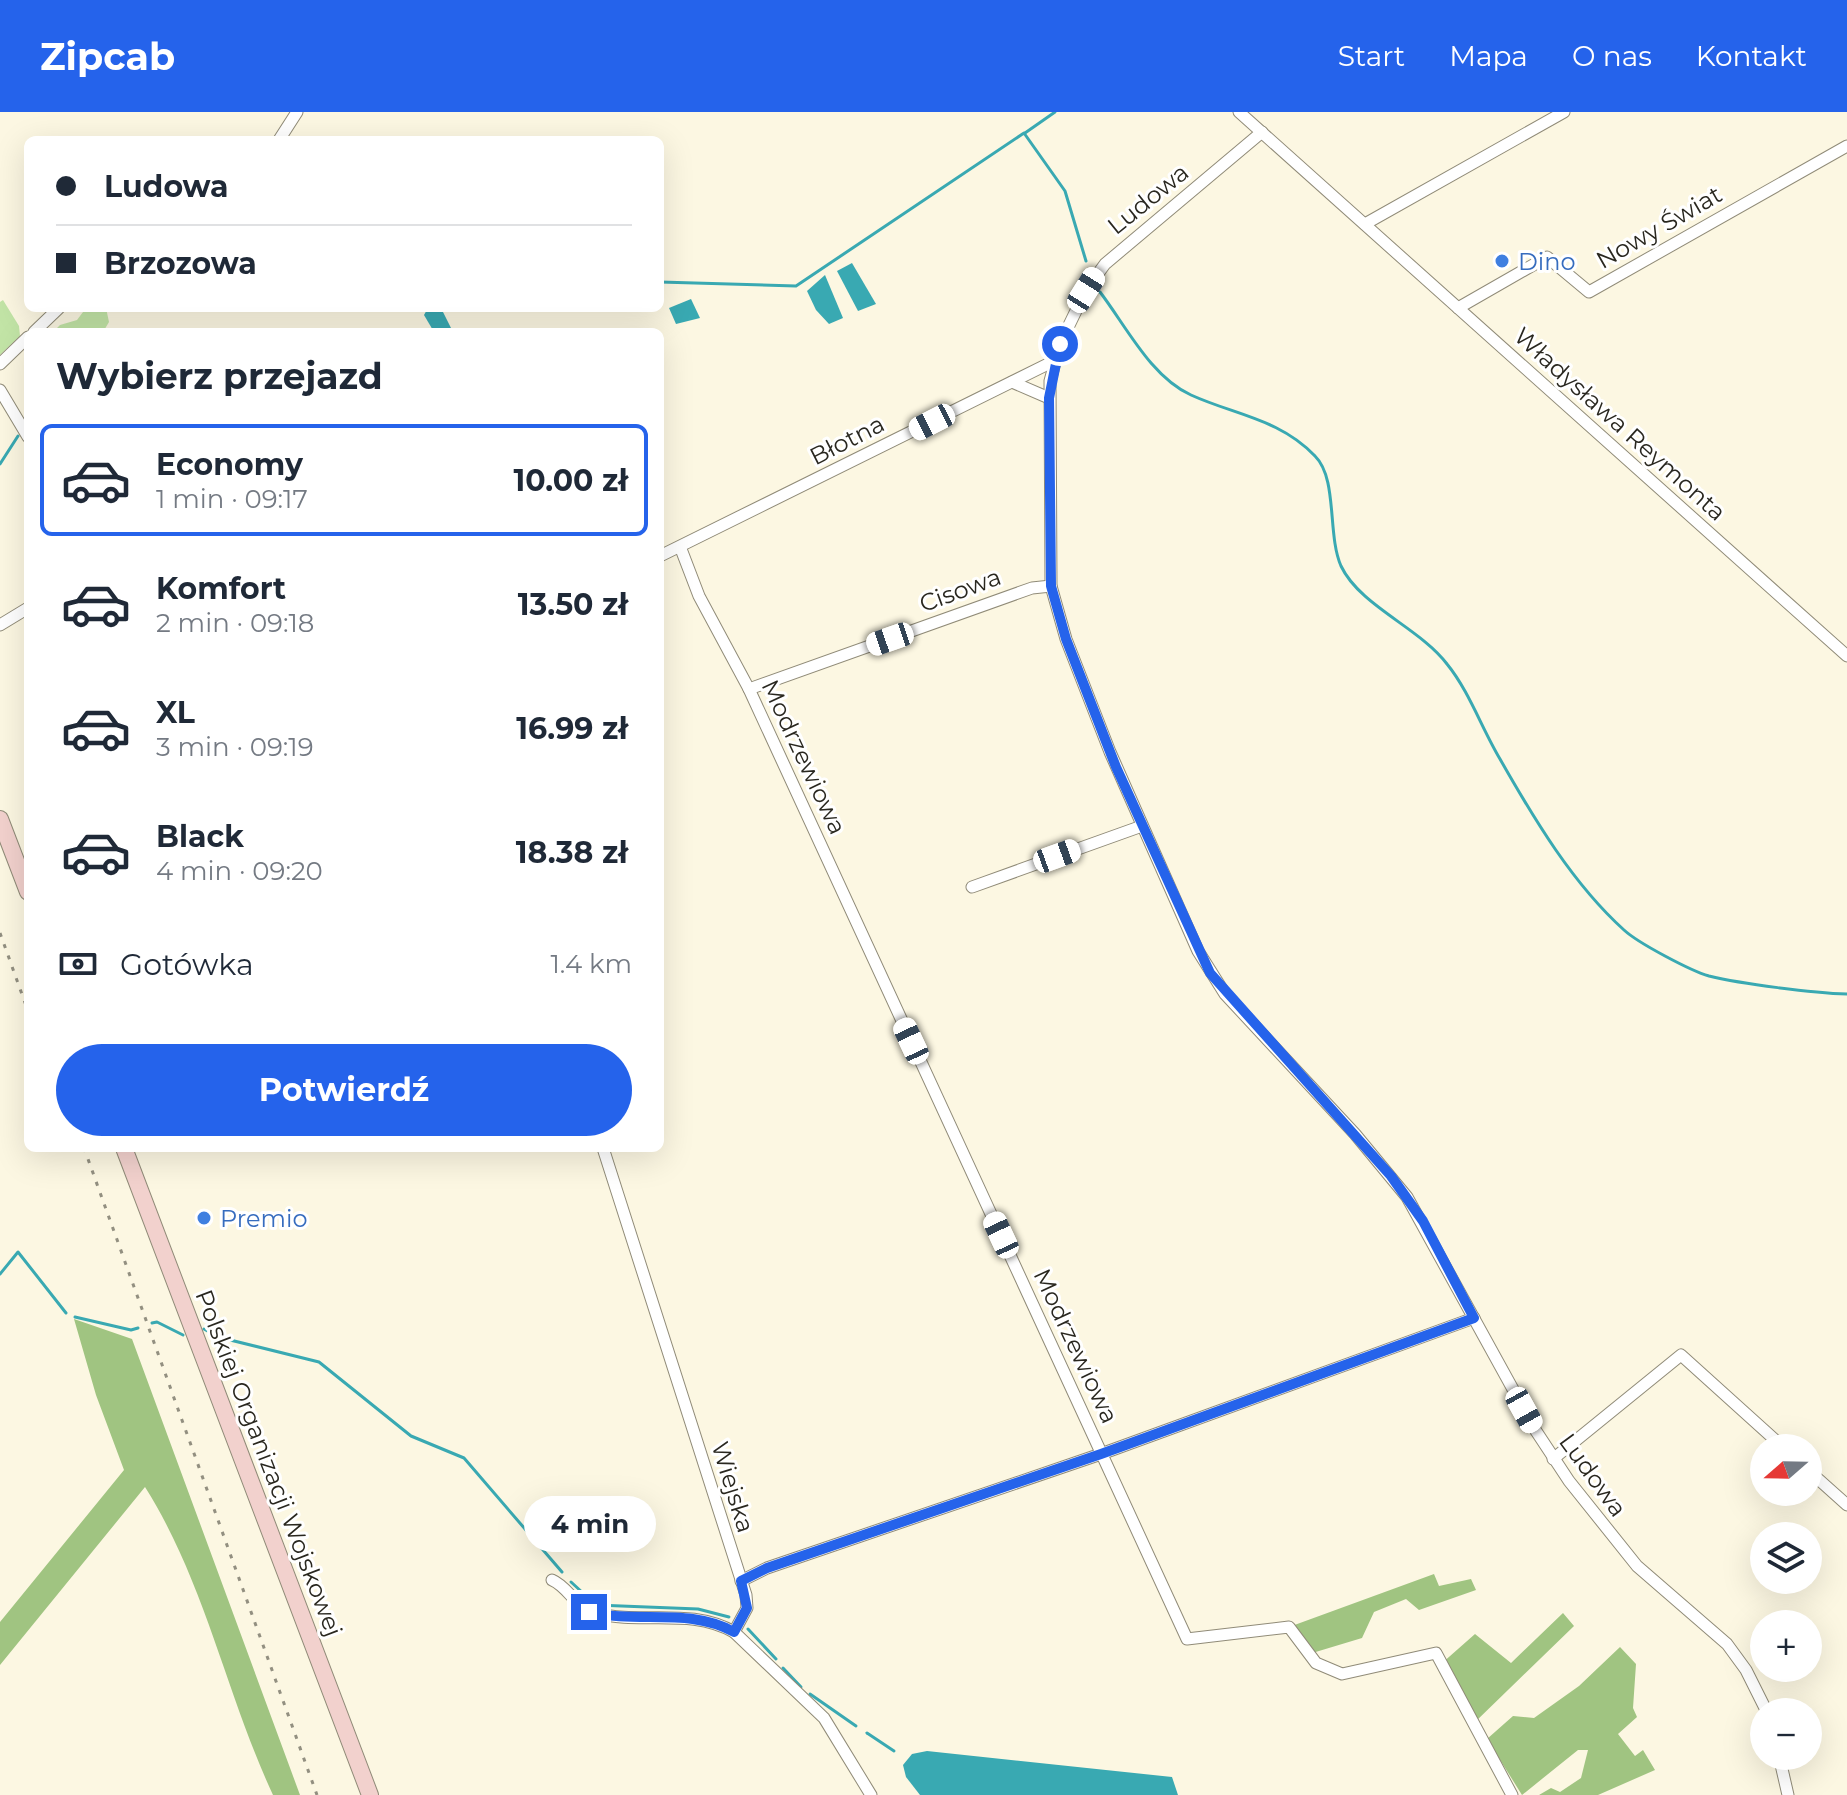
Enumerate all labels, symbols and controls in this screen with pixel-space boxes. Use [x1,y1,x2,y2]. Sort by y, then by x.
text: Zipcab [40,33,175,80]
text: Start [1338,39,1405,73]
text: Mapa [1449,39,1528,73]
text: O nas [1572,39,1652,73]
text: Kontakt [1696,39,1807,73]
street label: Ludowa [1102,158,1194,240]
text: Ludowa [104,168,229,205]
street label: Nowy Świat [1591,179,1727,275]
text: Brzozowa [104,245,257,282]
place label: Dino [1518,247,1576,276]
marker: Dino [1493,252,1511,270]
car [1063,263,1109,317]
street label: Władysława Reymonta [1508,321,1732,527]
route start [1042,326,1078,362]
text: Wybierz przejazd [56,354,383,398]
car [905,400,959,444]
street label: Błotna [805,409,889,471]
icon: car [60,444,132,516]
text: Economy [156,446,303,483]
text: 10.00 zł [513,462,628,499]
text: 1 min · 09:17 [156,483,308,515]
street label: Cisowa [915,562,1005,618]
icon: car [60,568,132,640]
text: Komfort [156,570,286,607]
text: 13.50 zł [518,586,628,623]
text: 2 min · 09:18 [156,607,314,639]
car [863,620,917,658]
street label: Modrzewiowa [756,675,852,839]
icon: car [60,692,132,764]
text: XL [156,694,195,731]
text: 16.99 zł [516,710,628,747]
text: 3 min · 09:19 [156,731,314,763]
icon: car [60,816,132,888]
text: Black [156,818,244,855]
text: 18.38 zł [516,834,628,871]
car [1030,837,1084,875]
text: 4 min · 09:20 [156,855,323,887]
icon: cash [56,942,100,986]
text: Gotówka [120,946,254,983]
text: 1.4 km [550,948,632,980]
car [890,1014,932,1068]
button: Potwierdź [56,1044,632,1136]
place label: Premio [220,1204,307,1233]
car [980,1208,1022,1262]
marker: Premio [195,1209,213,1227]
street label: Modrzewiowa [1028,1264,1124,1428]
street label: Polskiej Organizacji Wojskowej [189,1286,349,1640]
car [1502,1383,1546,1437]
street label: Ludowa [1553,1428,1633,1522]
north arrow [1750,1434,1822,1506]
map controls [1750,1434,1822,1770]
street label: Wiejska [705,1438,761,1536]
callout: 4 min [523,1496,655,1552]
text: 4 min [551,1508,629,1540]
button: layers [1750,1522,1822,1594]
route end [571,1594,607,1630]
button: + [1750,1610,1822,1682]
button: − [1750,1698,1822,1770]

